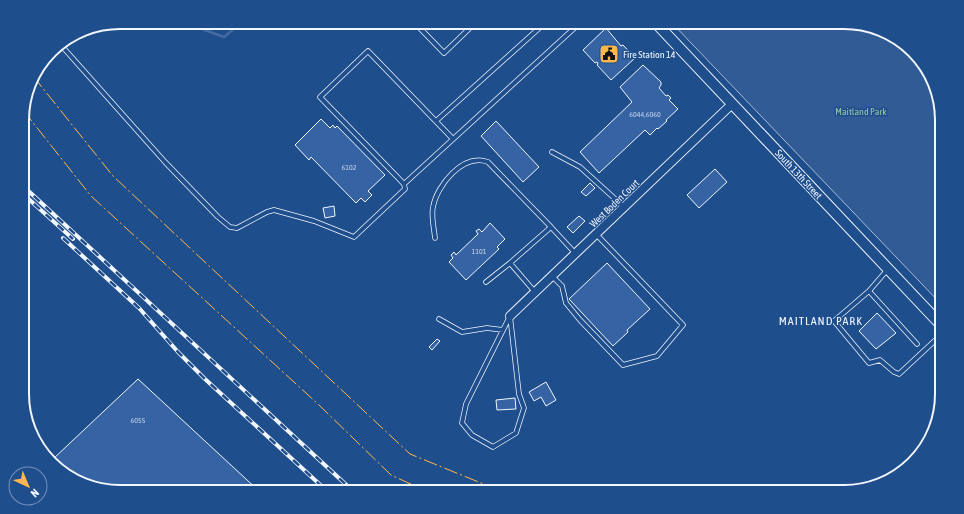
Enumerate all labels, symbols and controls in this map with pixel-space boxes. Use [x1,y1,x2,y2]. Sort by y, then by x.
public building icon: Fire Station 14 [598,43,620,65]
place label: Fire Station 14 [623,49,676,60]
park label: Maitland Park [835,106,887,117]
house number: 6044,6060 [629,110,661,119]
street label: South 13th Street [773,147,824,201]
house number: 6102 [341,163,357,172]
street label: West Boden Court [588,177,641,230]
house number: 1101 [471,247,487,256]
district label: MAITLAND PARK [779,314,863,328]
house number: 6055 [130,416,146,425]
north arrow [8,466,48,506]
text: N [28,487,41,500]

